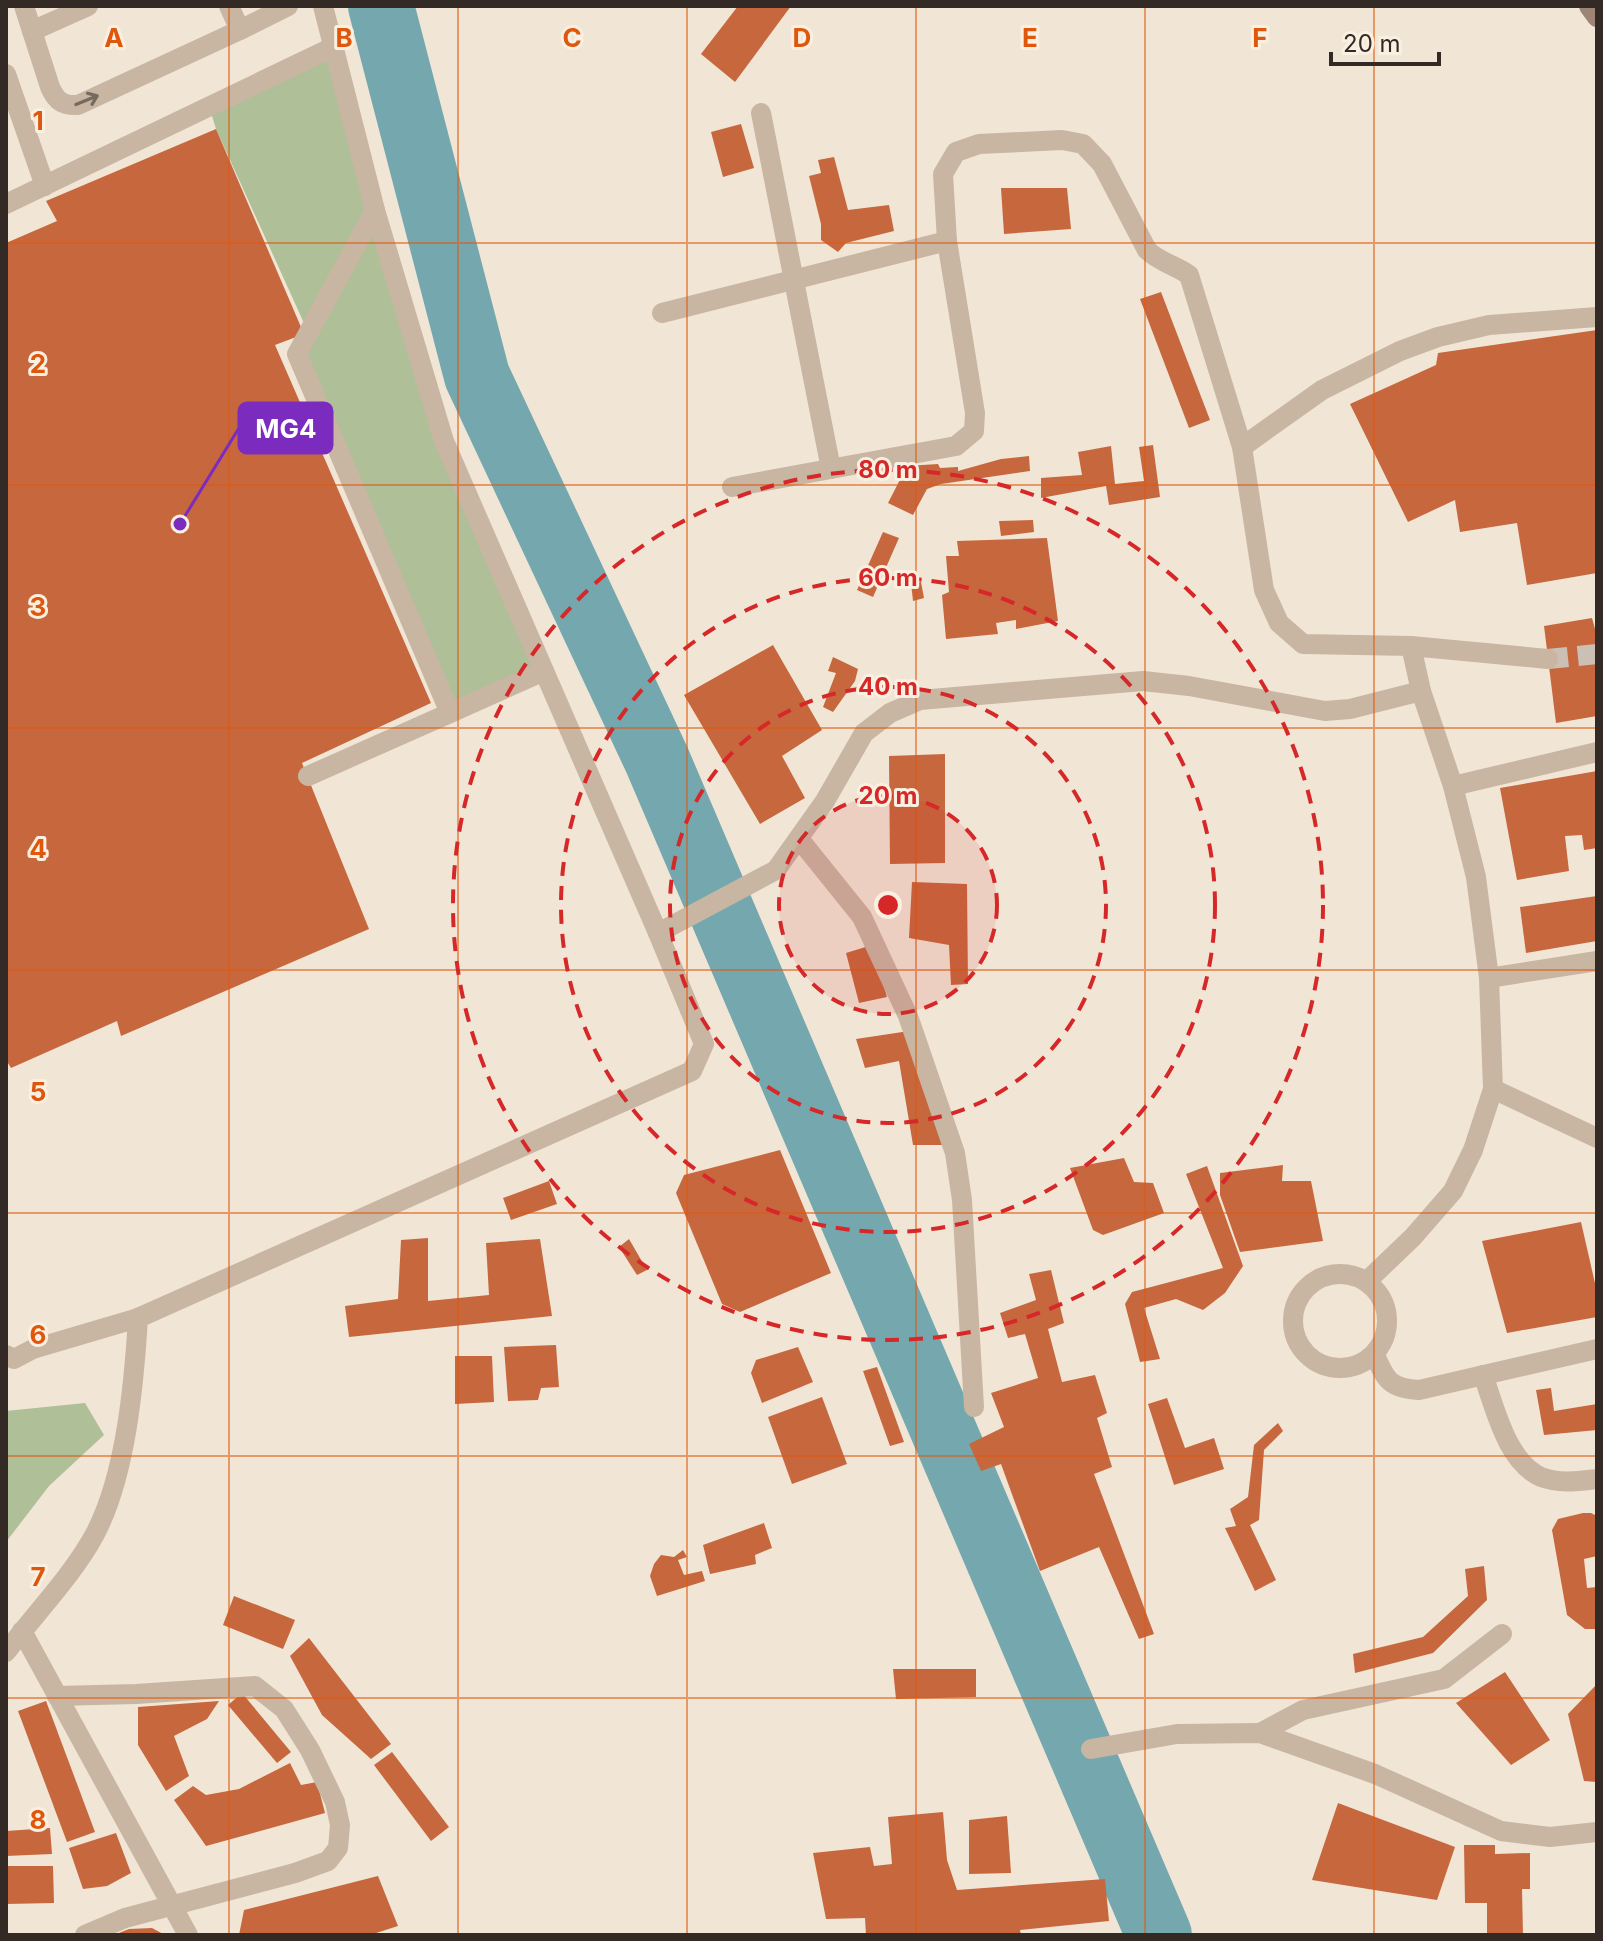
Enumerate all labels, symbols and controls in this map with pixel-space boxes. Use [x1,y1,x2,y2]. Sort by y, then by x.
scale bar [1331,16,1439,66]
text: A [104,22,124,53]
text: B [335,22,353,53]
text: C [562,22,582,53]
text: D [793,22,811,53]
text: E [1022,22,1038,53]
text: F [1252,22,1268,53]
text: 20 m [1343,29,1401,58]
one-way arrow [74,92,99,106]
text: 1 [32,105,44,136]
text: 2 [30,348,46,379]
callout: MG4 [239,403,332,453]
text: MG4 [255,413,317,444]
text: 80 m [858,455,918,484]
text: 60 m [858,563,918,592]
text: 3 [30,591,46,622]
text: 40 m [858,672,918,701]
text: 20 m [859,781,917,810]
text: 4 [29,833,47,864]
centre of rings [874,891,902,919]
text: 5 [30,1076,46,1107]
text: 6 [30,1319,46,1350]
text: 7 [30,1561,46,1592]
text: 8 [30,1804,46,1835]

